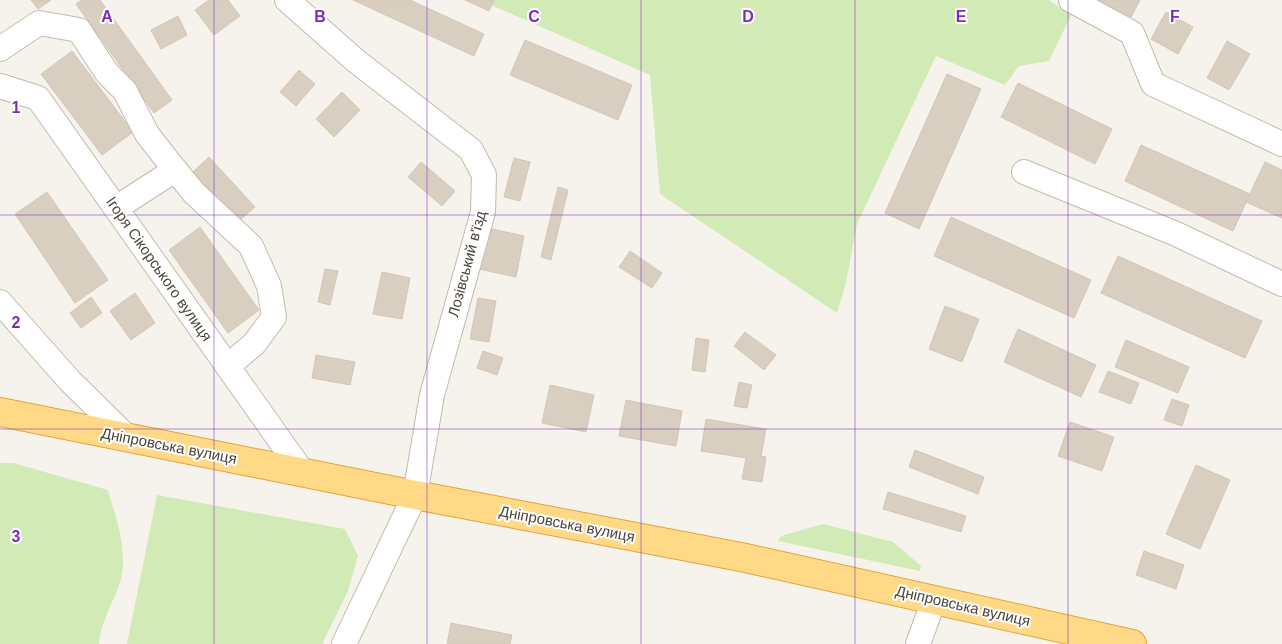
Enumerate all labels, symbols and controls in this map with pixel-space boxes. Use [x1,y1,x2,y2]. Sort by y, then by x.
text: A [101,8,113,25]
text: B [314,8,326,25]
text: C [528,8,540,25]
text: D [742,8,754,25]
text: E [956,8,967,25]
text: F [1170,8,1180,25]
text: 1 [12,99,21,116]
street label: Ігоря Сікорського вулиця [103,193,216,344]
street label: Лозівський в'їзд [444,209,489,319]
text: 2 [12,314,21,331]
street label: Дніпровська вулиця [100,424,238,467]
street label: Дніпровська вулиця [498,502,636,545]
text: 3 [12,528,21,545]
street label: Дніпровська вулиця [894,582,1032,629]

